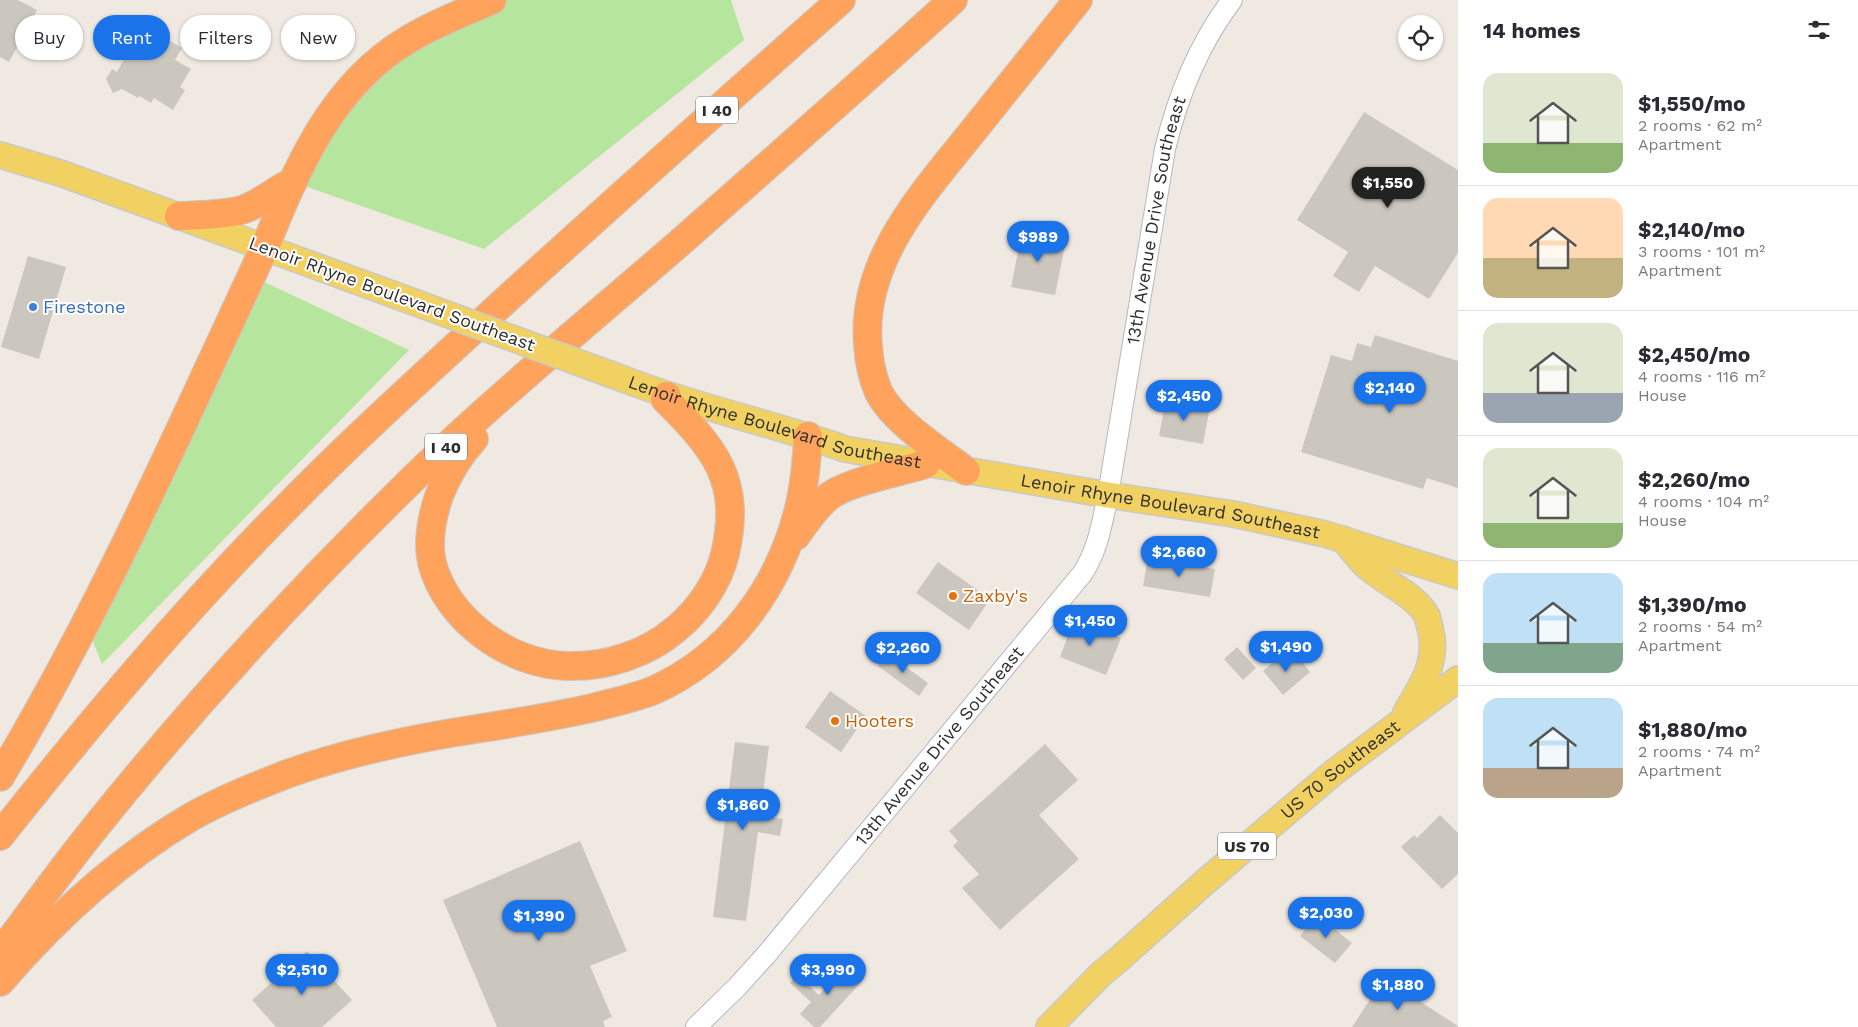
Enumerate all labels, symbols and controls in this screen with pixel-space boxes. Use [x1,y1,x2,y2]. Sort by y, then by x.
chip: Buy [15,15,83,60]
chip: Rent [93,15,170,60]
chip: Filters [180,15,271,60]
chip: New [281,15,355,60]
map controls [1398,15,1443,60]
button: locate [1398,15,1443,60]
icon: filters [1805,16,1833,44]
text: 14 homes [1483,18,1580,43]
text: $1,550/mo [1638,91,1746,116]
street label: 13th Avenue Drive Southeast [1122,93,1190,346]
icon: home [1523,93,1583,153]
road number: I 40 [696,96,738,124]
text: 2 rooms · 62 m² [1638,116,1762,135]
text: Apartment [1638,135,1721,154]
pin: $1,550 [1347,166,1429,209]
text: $1,550 [1363,173,1413,192]
text: $2,140/mo [1638,217,1745,242]
icon: home [1523,218,1583,278]
pin: $989 [1008,220,1068,263]
text: $989 [1018,227,1058,246]
street label: Lenoir Rhyne Boulevard Southeast [246,232,539,355]
text: 3 rooms · 101 m² [1638,242,1765,261]
text: Apartment [1638,261,1721,280]
place label: Firestone [43,296,126,317]
marker: Firestone [27,301,39,313]
text: $2,450/mo [1638,342,1750,367]
icon: home [1523,343,1583,403]
text: 4 rooms · 116 m² [1638,367,1765,386]
street label: Lenoir Rhyne Boulevard Southeast [626,371,923,472]
pin: $2,140 [1349,372,1431,414]
text: $2,140 [1365,378,1415,397]
pin: $2,450 [1143,380,1225,422]
text: $2,450 [1157,386,1211,405]
text: House [1638,386,1687,405]
road number: I 40 [425,434,467,461]
text: $2,260/mo [1638,467,1750,492]
icon: home [1523,468,1583,528]
street label: Lenoir Rhyne Boulevard Southeast [1019,469,1322,543]
text: 4 rooms · 104 m² [1638,492,1769,511]
text: House [1638,511,1687,530]
pin: $2,660 [1138,536,1220,578]
text: $2,660 [1152,542,1206,561]
place label: Zaxby's [963,585,1028,606]
marker: Zaxby's [947,590,959,602]
text: $1,390/mo [1638,592,1746,617]
icon: home [1523,593,1583,653]
pin: $1,450 [1049,604,1131,647]
text: $1,450 [1064,611,1116,630]
text: 2 rooms · 54 m² [1638,617,1762,636]
pin: $1,490 [1245,630,1327,673]
pin: $2,260 [862,632,944,674]
text: Apartment [1638,636,1721,655]
text: $1,490 [1260,637,1312,656]
text: $2,260 [876,638,930,657]
street label: 13th Avenue Drive Southeast [850,642,1028,849]
place label: Hooters [845,710,914,731]
marker: Hooters [829,715,841,727]
street label: US 70 Southeast [1276,715,1404,823]
text: $1,880/mo [1638,717,1747,742]
icon: home [1523,718,1583,778]
text: 2 rooms · 74 m² [1638,742,1760,761]
text: Apartment [1638,761,1721,780]
pin: $1,860 [702,788,784,831]
text: $1,860 [717,795,769,814]
road number: US 70 [1218,832,1276,859]
pin: $2,030 [1285,896,1367,939]
pin: $1,390 [498,900,580,942]
text: $2,030 [1299,903,1353,922]
text: $1,390 [513,906,565,925]
pin: $2,510 [261,954,343,996]
pin: $3,990 [787,954,869,996]
text: $2,510 [277,960,327,979]
text: $3,990 [801,960,855,979]
pin: $1,880 [1357,968,1439,1011]
text: $1,880 [1372,975,1424,994]

